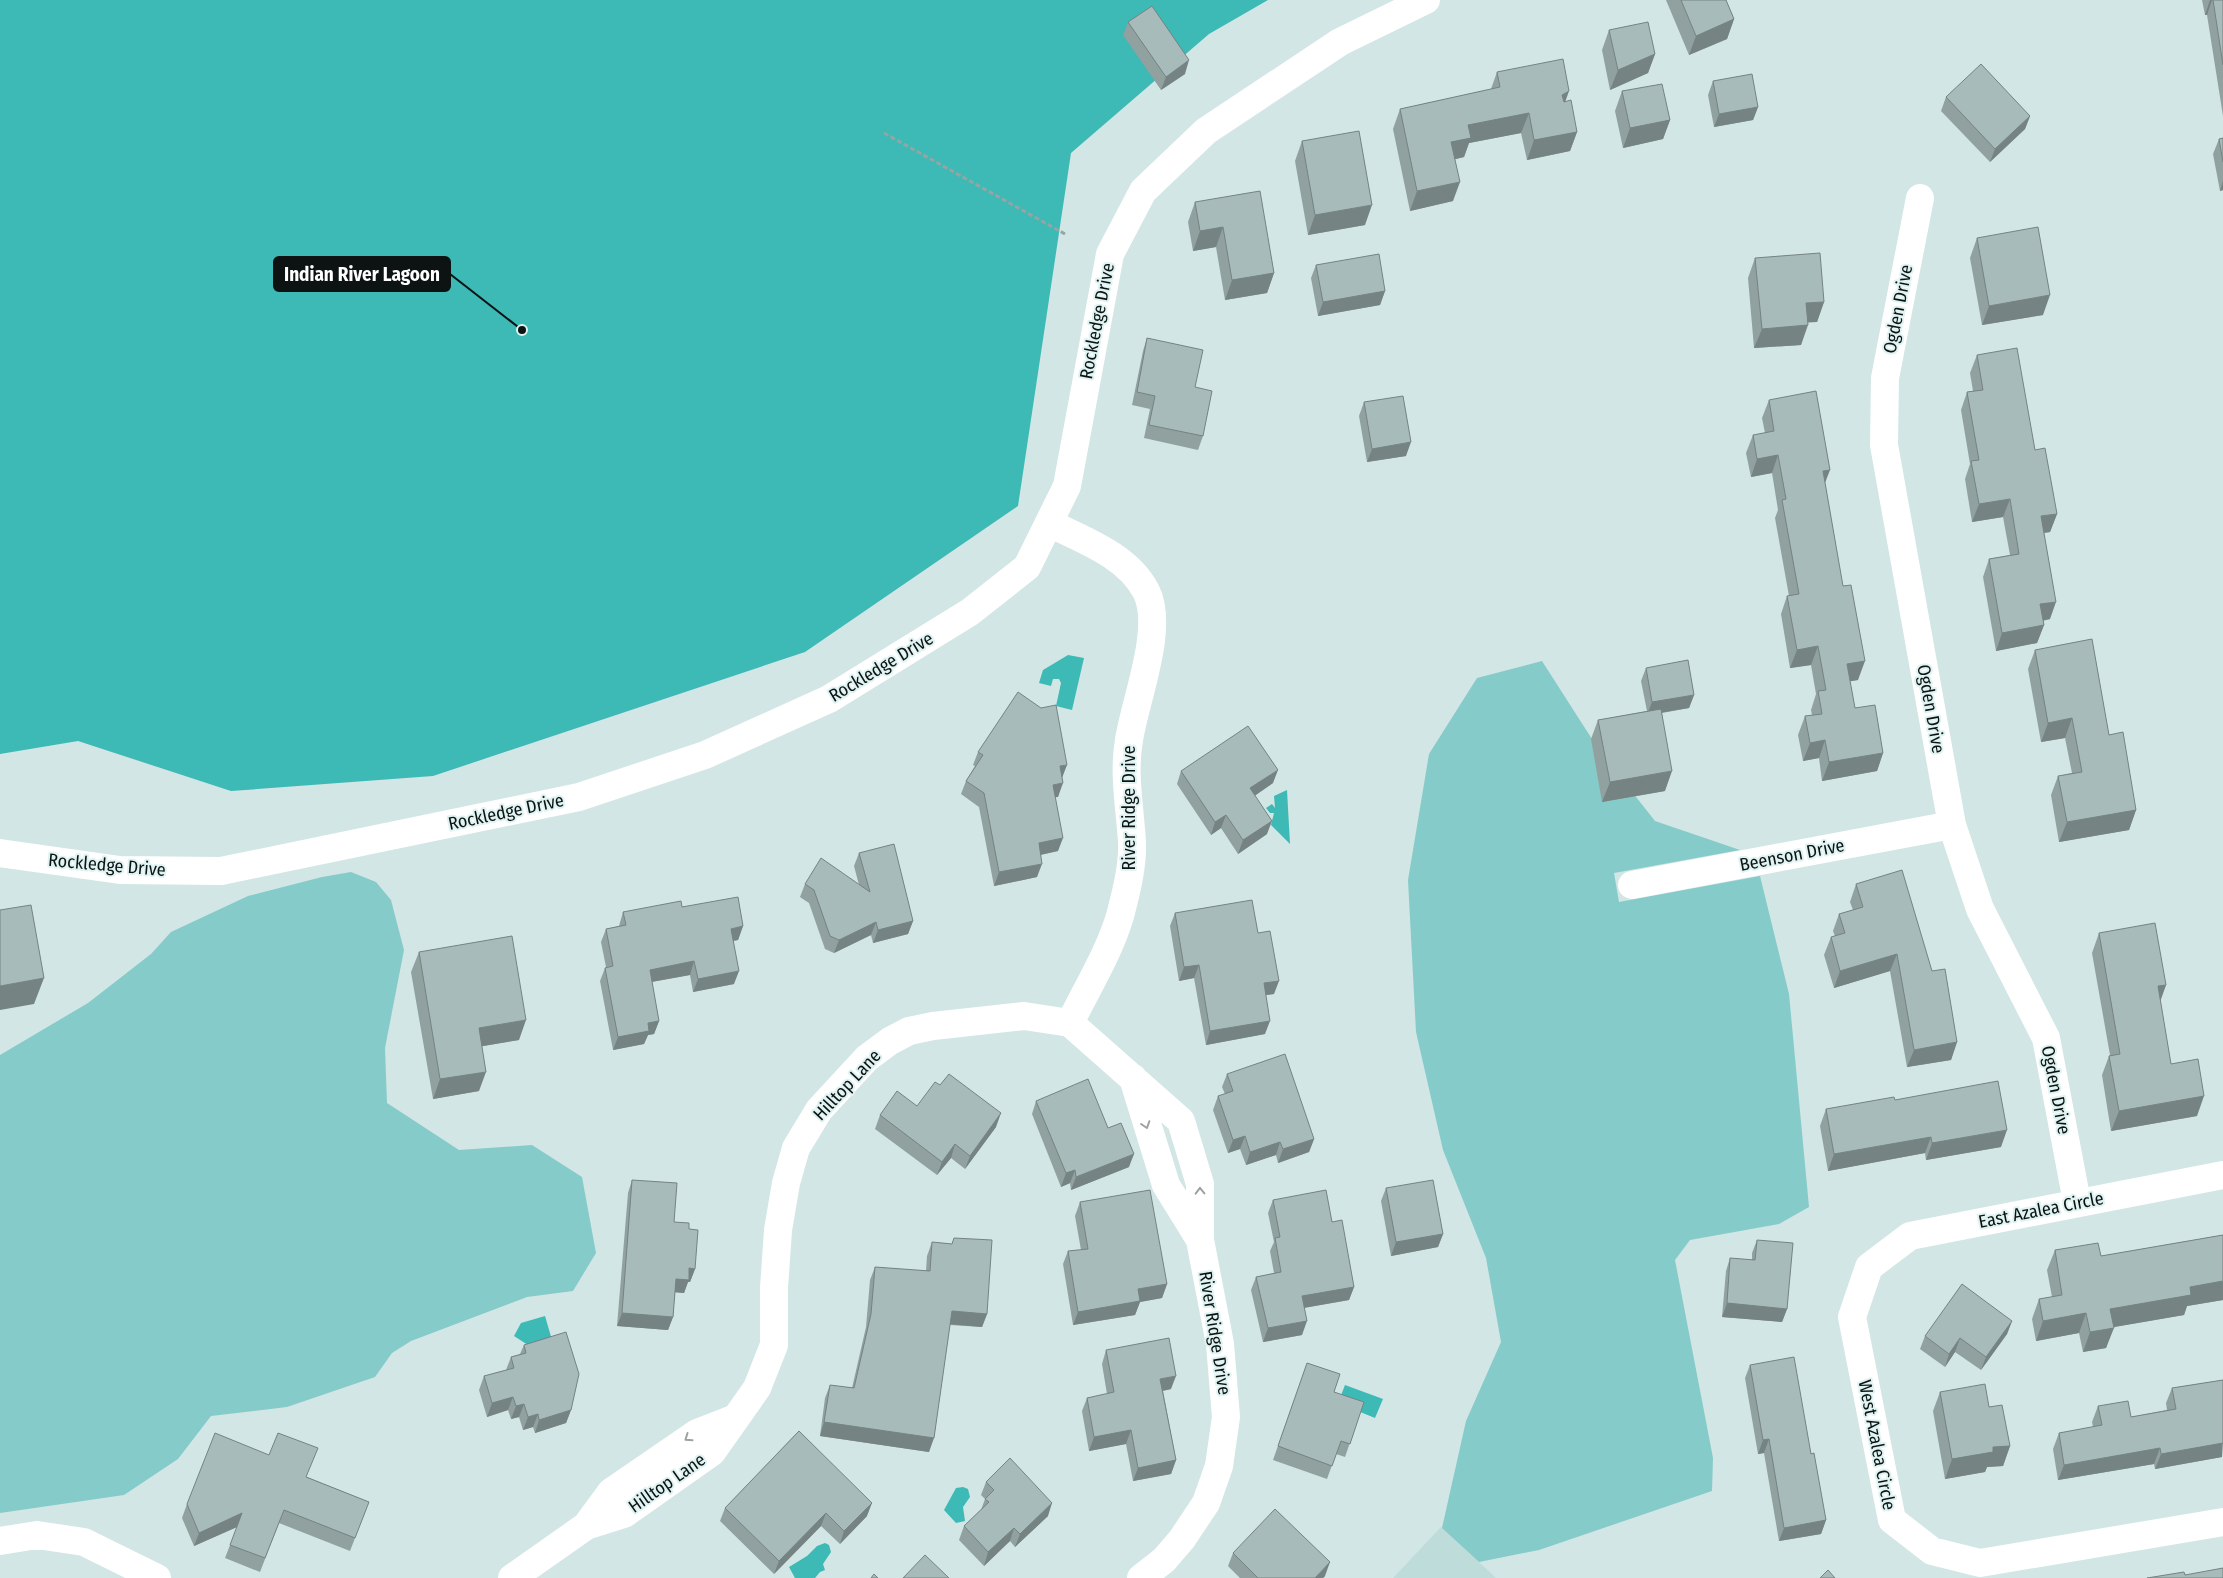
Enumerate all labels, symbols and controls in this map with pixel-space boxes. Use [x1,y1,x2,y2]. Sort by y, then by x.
callout: Indian River Lagoon [274,257,450,291]
street label: Rockledge Drive [1075,261,1119,381]
text: Indian River Lagoon [284,263,440,286]
street label: Ogden Drive [1879,263,1917,355]
street label: Rockledge Drive [825,627,937,707]
street label: Ogden Drive [1912,663,1950,755]
street label: River Ridge Drive [1118,745,1140,871]
street label: Rockledge Drive [446,789,566,835]
street label: Beenson Drive [1738,834,1846,876]
street label: Rockledge Drive [47,849,167,881]
street label: Ogden Drive [2037,1044,2075,1136]
street label: Hilltop Lane [809,1045,885,1125]
one-way arrow [1141,1120,1151,1129]
one-way arrow [1194,1187,1205,1195]
street label: East Azalea Circle [1977,1187,2105,1233]
street label: River Ridge Drive [1194,1270,1236,1397]
street label: West Azalea Circle [1854,1378,1900,1512]
one-way arrow [685,1432,694,1441]
street label: Hilltop Lane [624,1448,710,1518]

